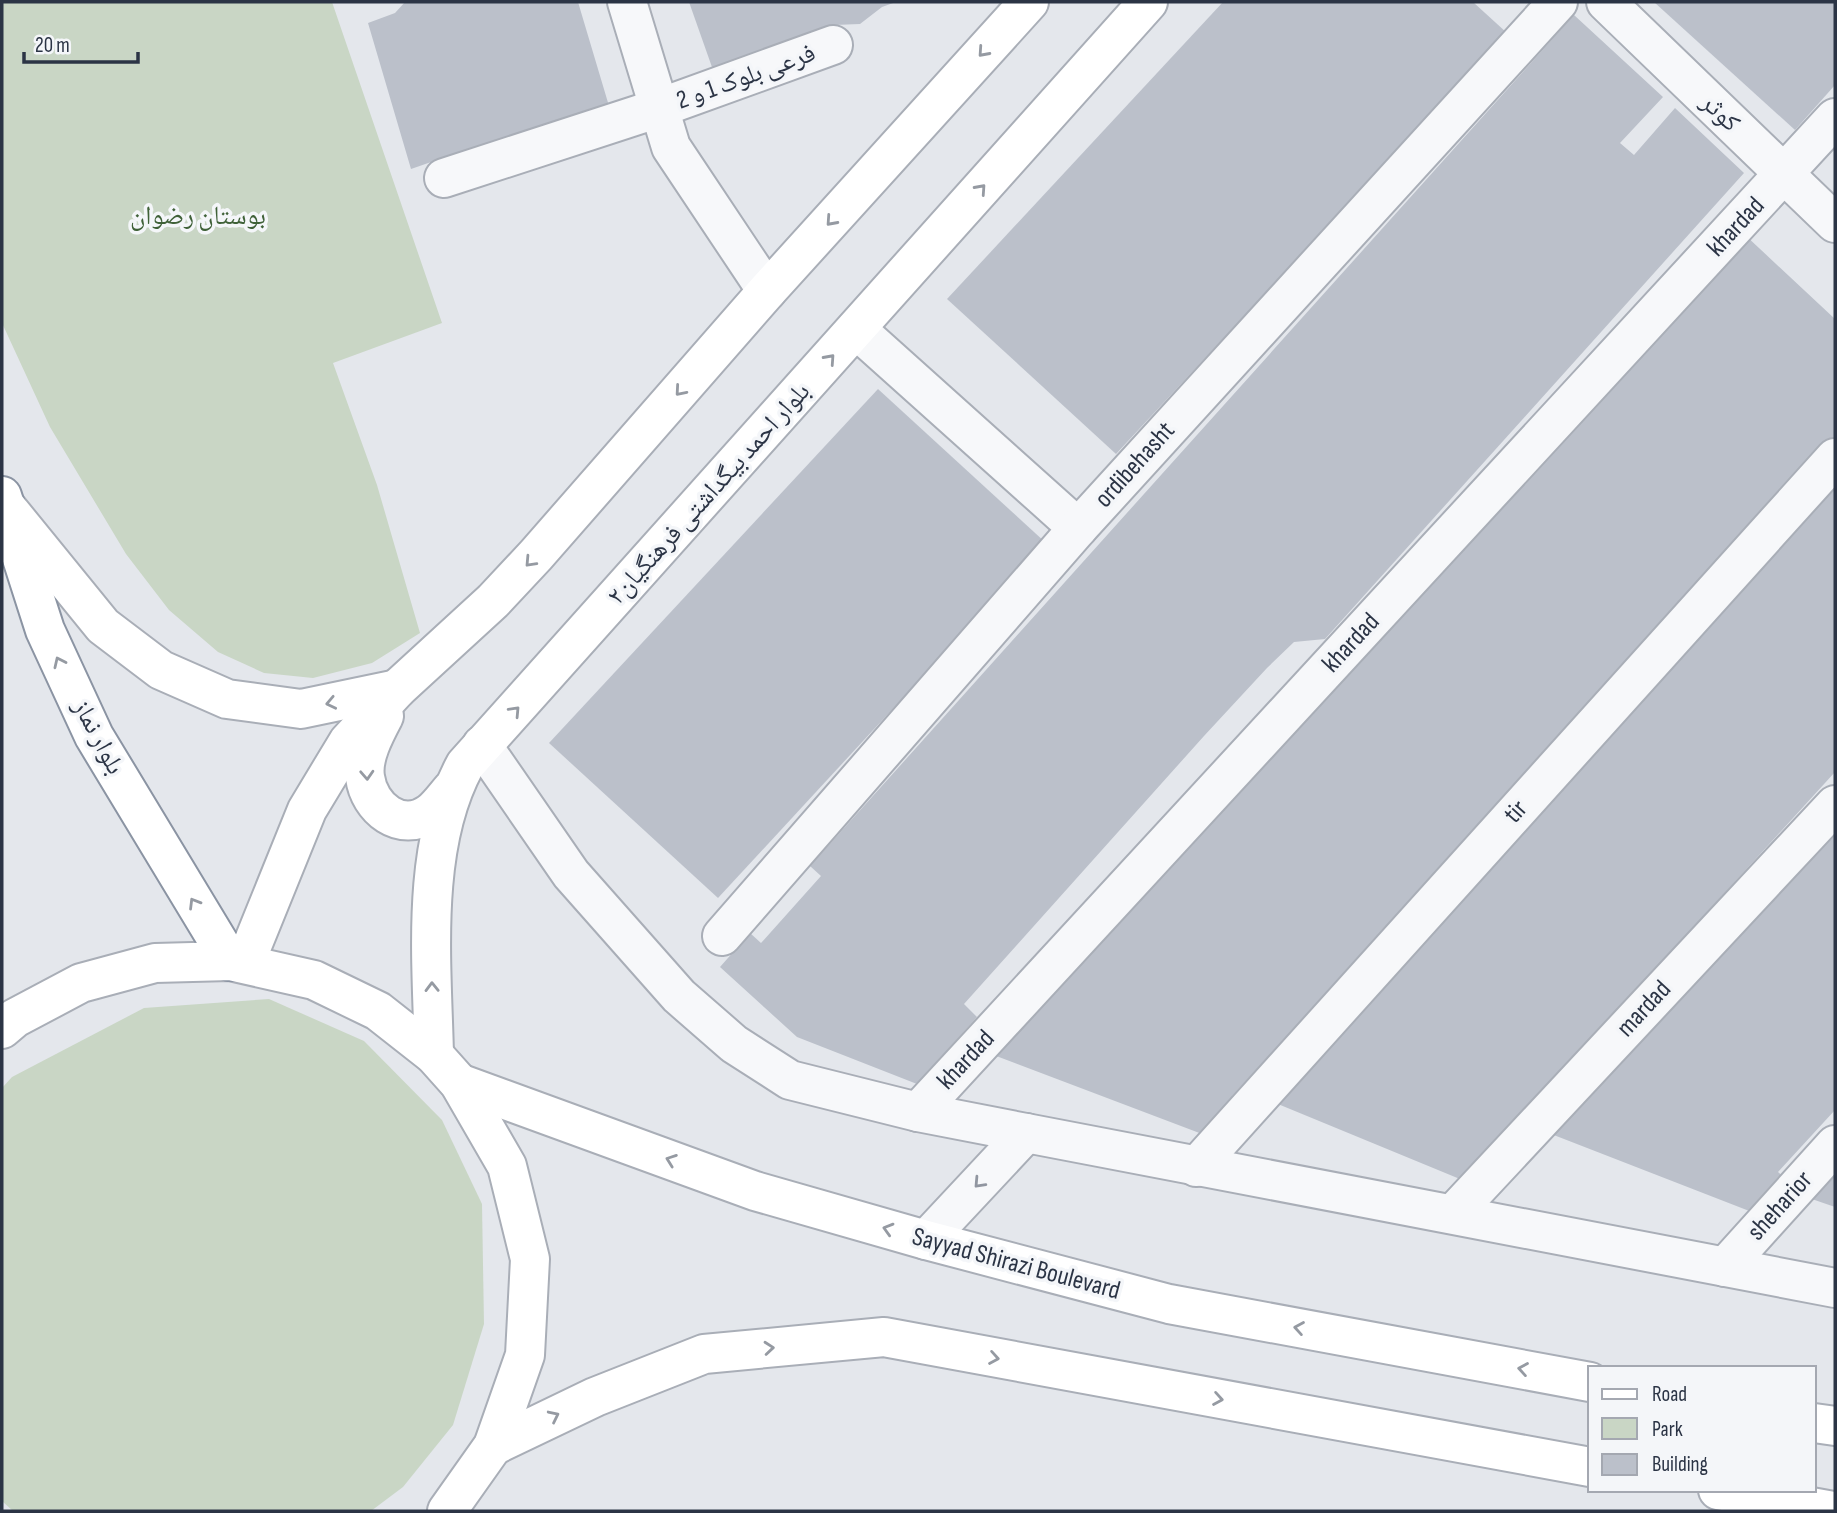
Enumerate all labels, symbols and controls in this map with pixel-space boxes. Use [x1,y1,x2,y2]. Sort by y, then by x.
scale bar [24,21,138,65]
text: 20 m [35,33,70,58]
street label: فرعی بلوک 1 و 2 [672,38,820,116]
one-way arrow [979,44,992,57]
street label: کوثر [1693,86,1746,139]
one-way arrow [973,184,985,197]
street label: khardad [1701,191,1771,263]
park label: بوستان رضوان [130,201,266,232]
one-way arrow [826,213,839,226]
one-way arrow [822,354,834,367]
street label: بلوار احمد بیگداشتی فرهنگیان۲ [601,376,817,612]
one-way arrow [676,383,688,396]
street label: ordibehasht [1089,416,1182,514]
one-way arrow [525,554,538,567]
street label: khardad [1316,607,1386,679]
one-way arrow [53,657,67,669]
street label: بلوار نماز [65,693,131,780]
one-way arrow [325,695,337,710]
one-way arrow [506,706,519,719]
one-way arrow [359,769,374,780]
street label: tir [1498,794,1535,830]
one-way arrow [190,897,203,910]
street label: mardad [1610,974,1678,1044]
one-way arrow [425,981,440,992]
street label: khardad [931,1024,1001,1096]
one-way arrow [666,1155,678,1169]
street label: sheharior [1741,1165,1820,1247]
one-way arrow [975,1175,988,1188]
street label: Sayyad Shirazi Boulevard [909,1221,1123,1307]
one-way arrow [882,1223,894,1237]
one-way arrow [1293,1321,1305,1336]
one-way arrow [764,1341,775,1356]
one-way arrow [988,1349,1000,1364]
one-way arrow [1517,1362,1529,1377]
legend [1588,1366,1816,1492]
text: Road [1652,1382,1687,1407]
one-way arrow [1212,1390,1224,1405]
one-way arrow [547,1410,559,1424]
text: Park [1652,1417,1683,1442]
text: Building [1652,1452,1708,1477]

